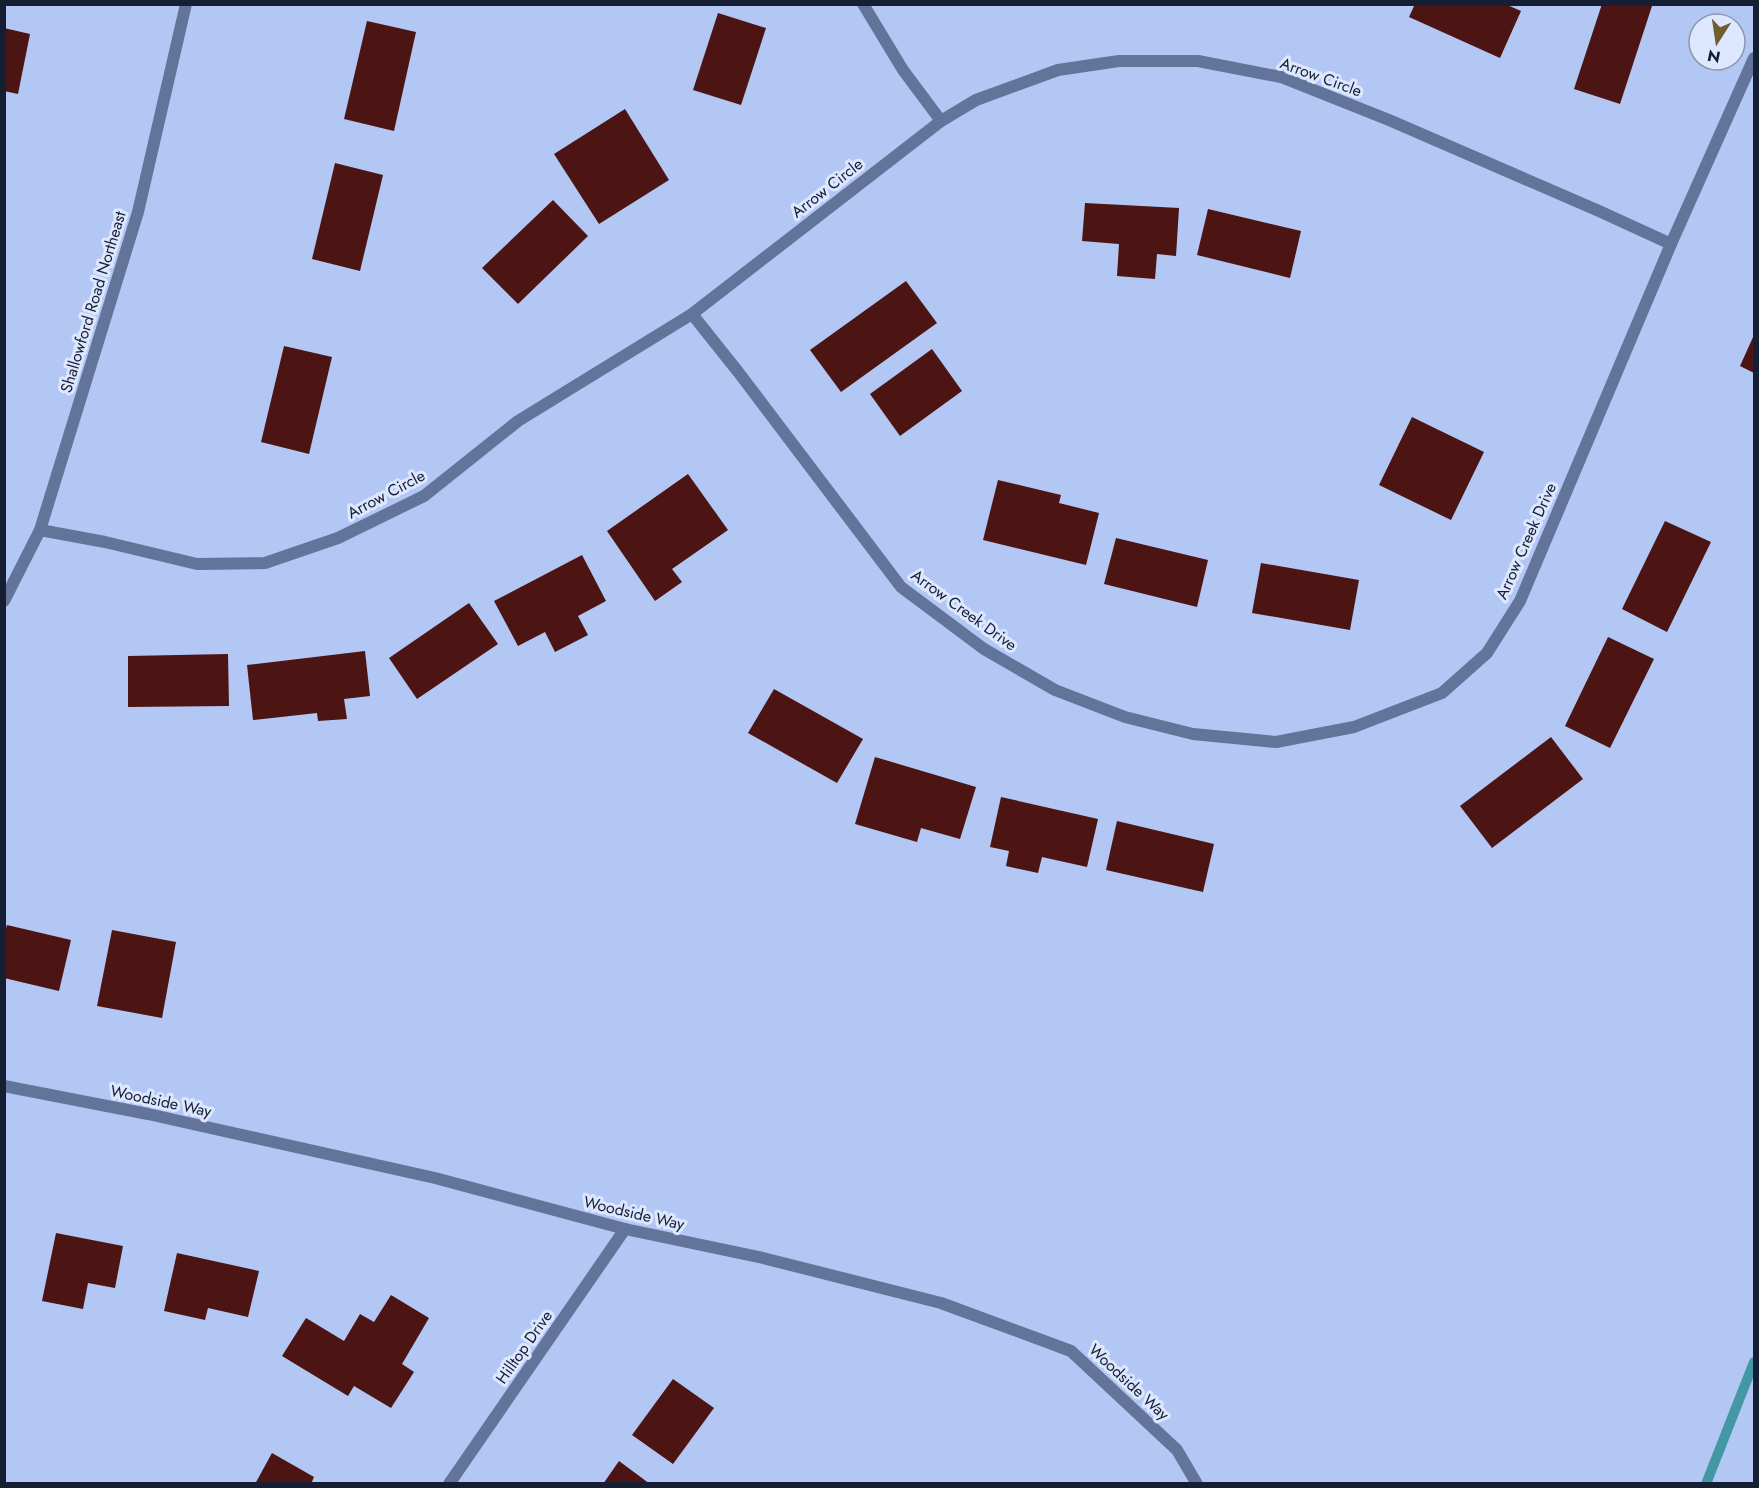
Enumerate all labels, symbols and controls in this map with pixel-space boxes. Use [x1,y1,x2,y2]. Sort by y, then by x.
north arrow [1687,12,1747,72]
text: N [1705,44,1723,69]
street label: Arrow Circle [1277,52,1365,102]
street label: Arrow Circle [786,153,868,223]
street label: Shallowford Road Northeast [54,208,132,396]
street label: Arrow Circle [343,464,429,524]
street label: Arrow Creek Drive [1490,479,1562,603]
street label: Arrow Creek Drive [906,564,1022,656]
street label: Woodside Way [108,1079,215,1123]
street label: Woodside Way [581,1190,688,1236]
street label: Hilltop Drive [490,1306,558,1388]
street label: Woodside Way [1084,1339,1175,1426]

